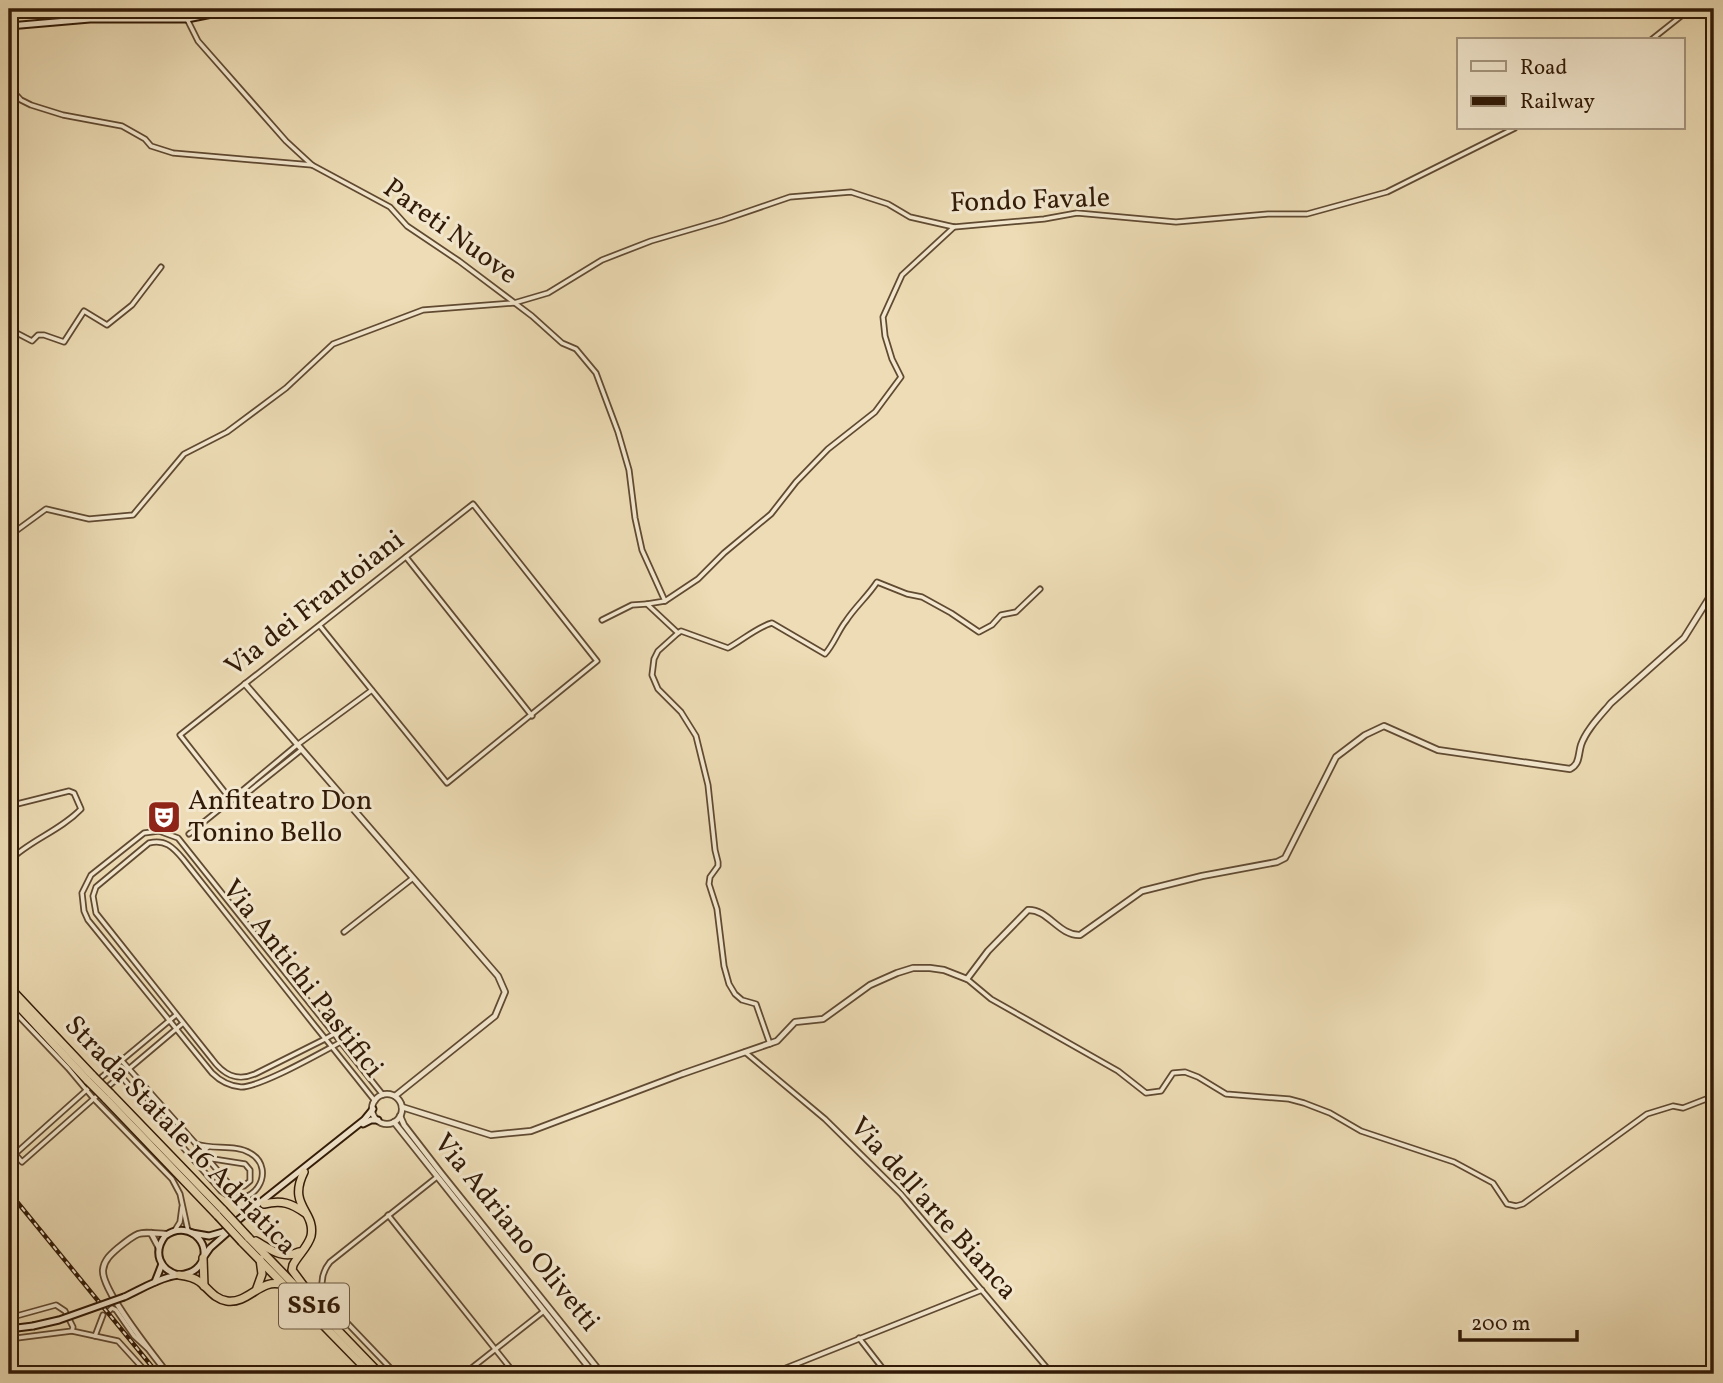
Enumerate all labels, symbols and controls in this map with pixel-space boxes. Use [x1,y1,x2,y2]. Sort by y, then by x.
legend [1457,38,1684,130]
text: Road [1520,54,1567,83]
text: Railway [1520,88,1596,117]
street label: Pareti Nuove [375,170,525,294]
street label: Fondo Favale [949,179,1111,223]
street label: Via dei Frantoiani [217,521,413,687]
place label: Anfiteatro Don Tonino Bello [188,782,372,853]
theatre icon: Anfiteatro Don Tonino Bello [145,798,183,836]
street label: Via Antichi Pastifici [212,872,392,1086]
street label: Strada Statale 16 Adriatica [55,1007,305,1265]
street label: Via dell'arte Bianca [840,1109,1026,1309]
street label: Via Adriano Olivetti [424,1126,608,1340]
road number: SS16 [279,1284,349,1329]
scale bar [1460,1299,1578,1343]
text: 200 m [1471,1310,1531,1339]

